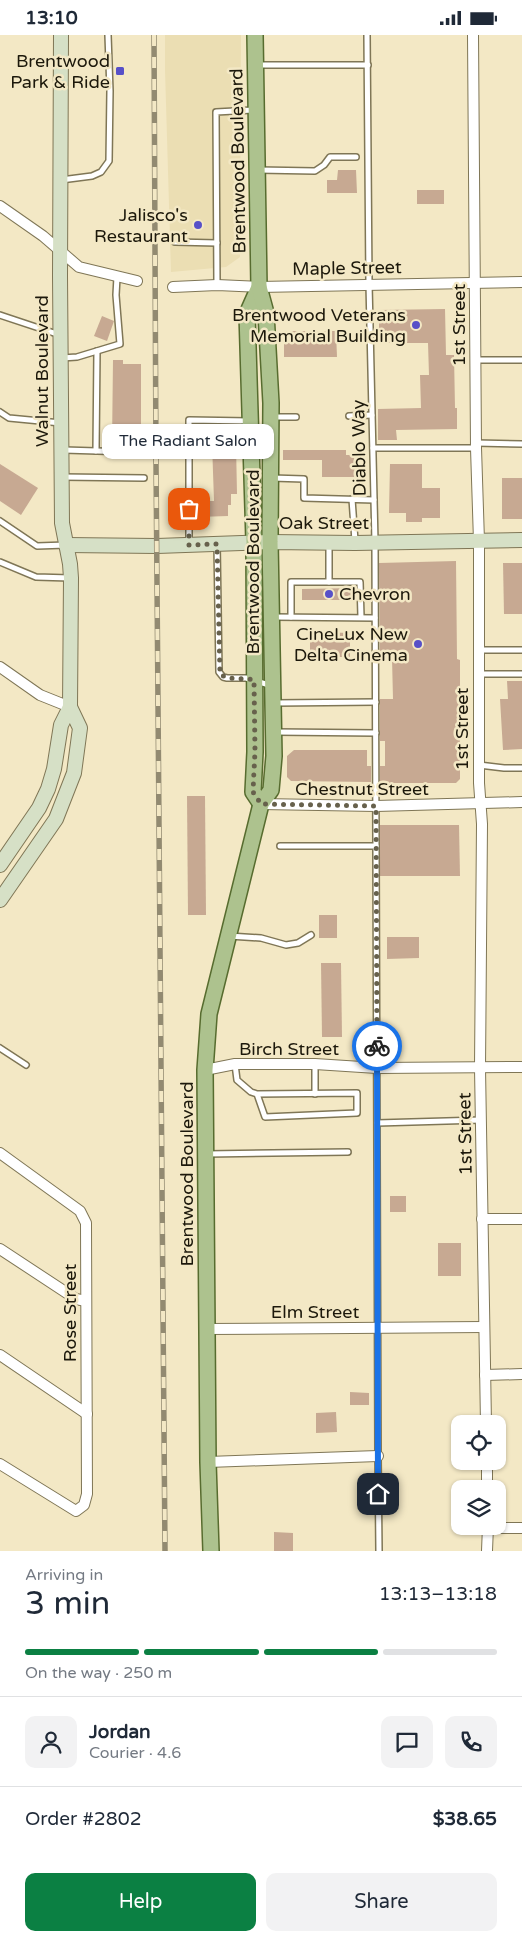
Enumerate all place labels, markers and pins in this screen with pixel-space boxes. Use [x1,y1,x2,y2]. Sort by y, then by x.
place label: Brentwood Park & Ride [10,50,110,93]
marker: Brentwood Park & Ride [114,65,126,77]
place label: Jalisco's Restaurant [94,204,188,247]
marker: Jalisco's Restaurant [192,219,204,231]
place label: Brentwood Veterans Memorial Building [232,304,406,347]
marker: Brentwood Veterans Memorial Building [410,319,422,331]
callout: The Radiant Salon [103,424,275,459]
pin [168,488,210,530]
place label: Chevron [339,583,411,605]
marker: Chevron [323,588,335,600]
place label: CineLux New Delta Cinema [294,623,408,666]
marker: CineLux New Delta Cinema [412,638,424,650]
pin [357,1473,399,1515]

